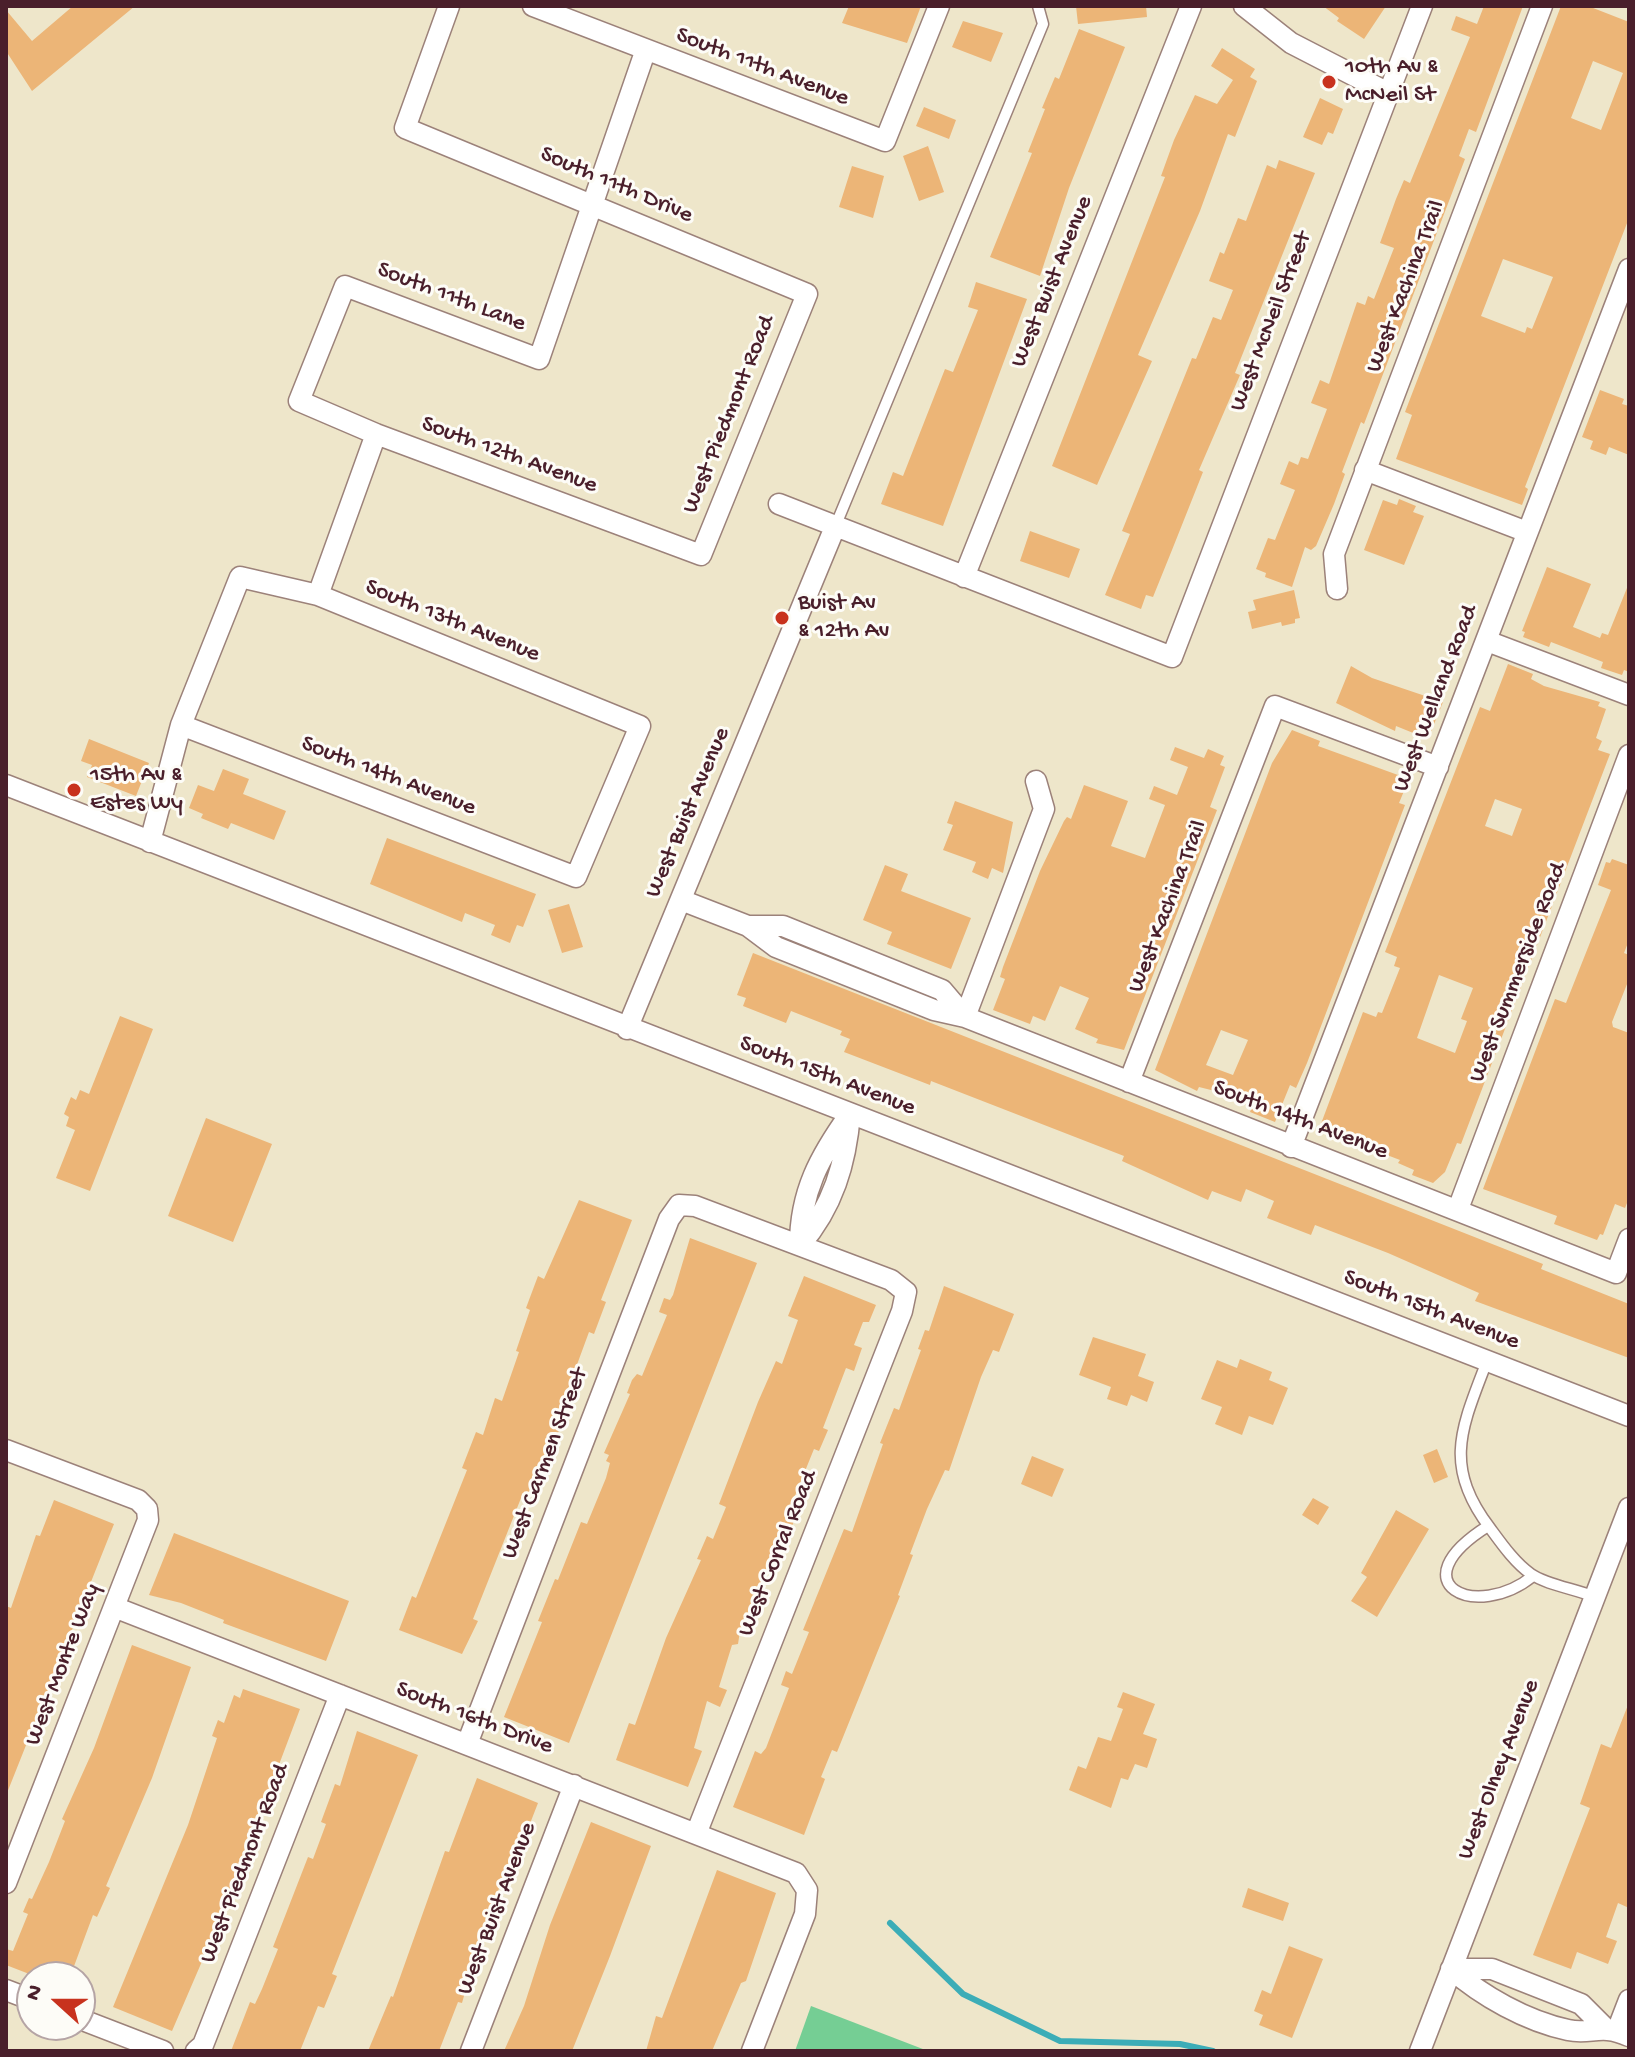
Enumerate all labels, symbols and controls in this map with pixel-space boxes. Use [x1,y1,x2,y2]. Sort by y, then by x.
street label: South 11th Avenue [671,22,853,114]
place label: 10th Av & McNeil St [1345,54,1438,110]
marker: 10th Av & McNeil St [1320,73,1338,91]
street label: South 11th Drive [535,141,697,231]
street label: West Buist Avenue [1005,192,1101,372]
street label: West Kachina Trail [1361,197,1453,377]
street label: West McNeil Street [1224,228,1320,416]
street label: South 11th Lane [373,256,529,340]
street label: West Piedmont Road [677,312,783,518]
street label: South 12th Avenue [417,411,601,501]
street label: South 13th Avenue [360,574,544,670]
place label: Buist Av & 12th Av [798,590,889,646]
street label: West Welland Road [1388,602,1486,796]
marker: Buist Av & 12th Av [773,609,791,627]
street label: West Buist Avenue [640,723,738,903]
street label: South 14th Avenue [297,730,479,824]
place label: 15th Av & Estes Wy [90,762,183,818]
marker: 15th Av & Estes Wy [65,781,83,799]
street label: West Kachina Trail [1123,817,1215,997]
street label: West Summerside Road [1464,859,1574,1087]
street label: South 15th Avenue [735,1030,919,1124]
street label: South 14th Avenue [1209,1074,1391,1168]
street label: South 15th Avenue [1339,1264,1523,1358]
street label: West Carmen Street [496,1364,596,1564]
street label: West Corral Road [733,1467,825,1641]
street label: West Monte Way [20,1580,108,1750]
street label: South 16th Drive [391,1676,557,1762]
street label: West Olney Avenue [1452,1676,1548,1864]
street label: West Piedmont Road [195,1760,297,1968]
street label: West Buist Avenue [452,1819,544,1999]
north arrow [16,1961,96,2041]
text: N [21,1982,50,2004]

